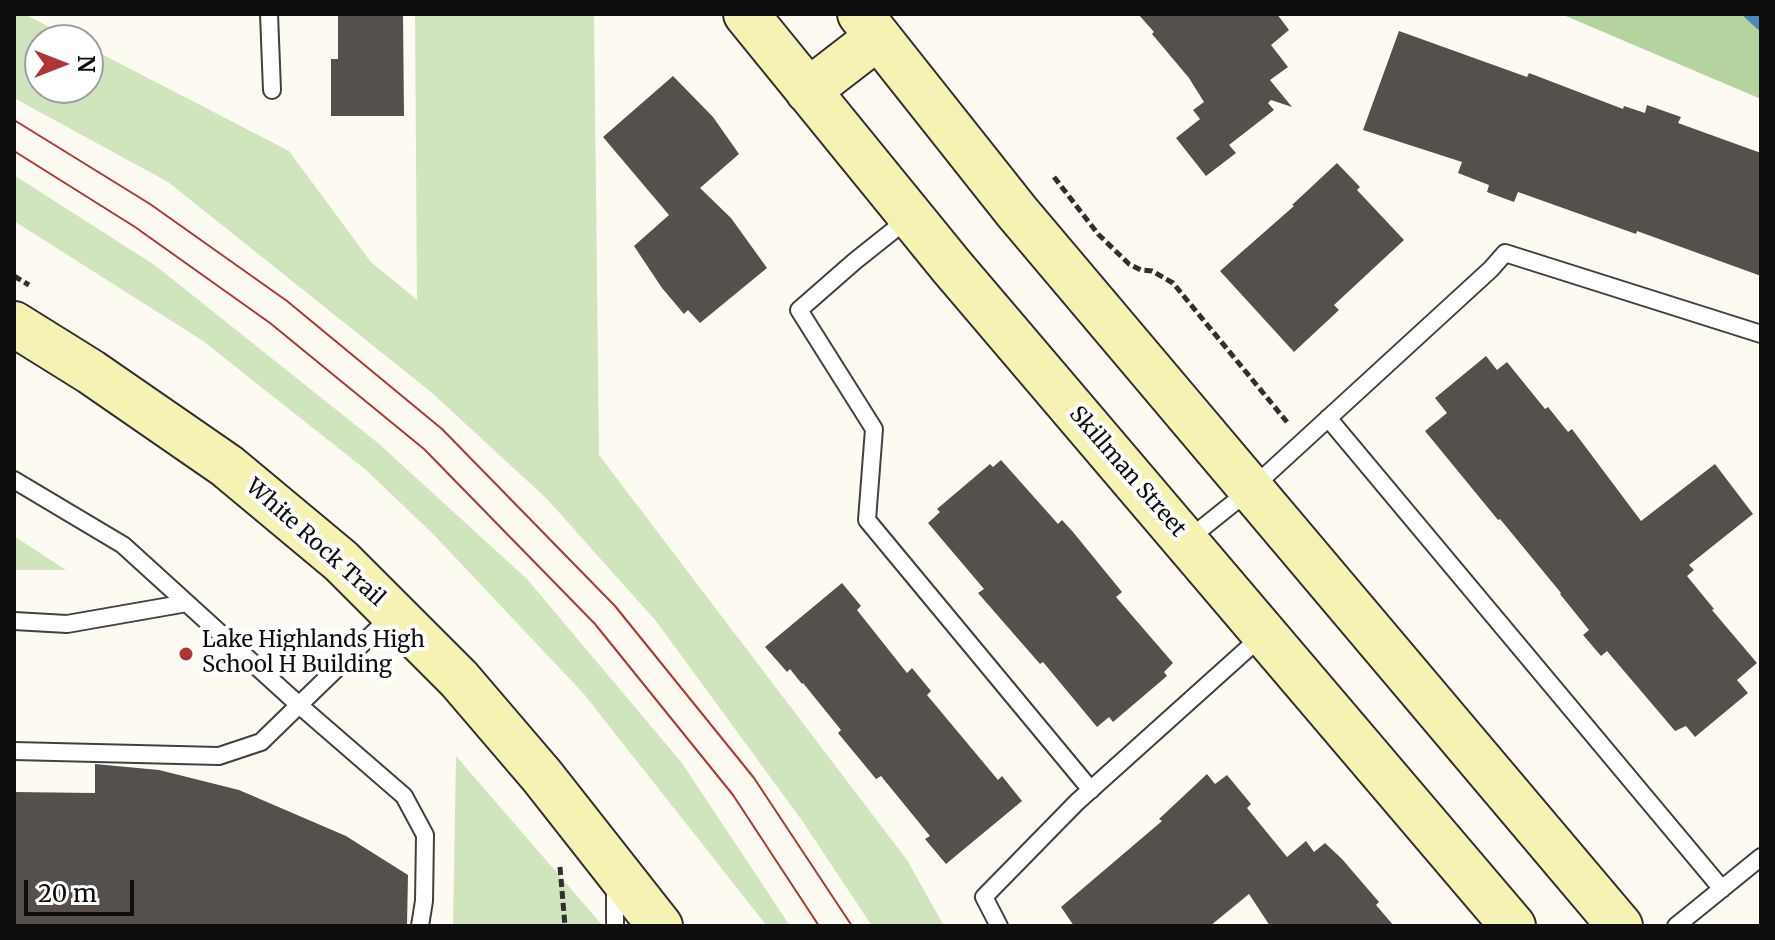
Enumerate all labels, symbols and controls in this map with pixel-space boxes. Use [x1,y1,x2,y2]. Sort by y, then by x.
north arrow [24,24,104,104]
text: N [72,55,100,73]
street label: Skillman Street [1063,401,1191,543]
street label: White Rock Trail [240,474,390,612]
place label: Lake Highlands High School H Building [202,628,425,680]
marker: Lake Highlands High School H Building [177,645,195,663]
scale bar [28,864,138,914]
text: 20 m [38,878,97,909]

